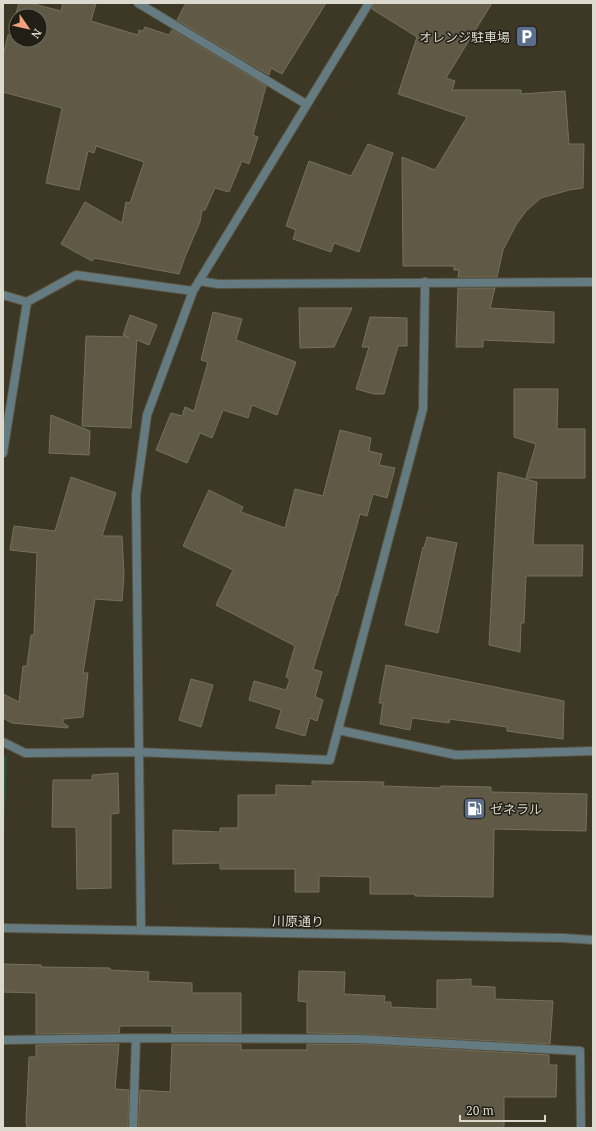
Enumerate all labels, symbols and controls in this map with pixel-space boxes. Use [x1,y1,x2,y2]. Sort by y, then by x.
north arrow [8,8,48,48]
parking icon: オレンジ駐車場 [513,24,539,50]
text: N [28,26,45,42]
place label: オレンジ駐車場 [419,28,510,46]
fuel station icon: ゼネラル [461,796,487,822]
place label: ゼネラル [490,800,542,818]
street label: 川原通り [272,912,324,930]
scale bar [460,1097,545,1123]
text: 20 m [466,1102,494,1119]

